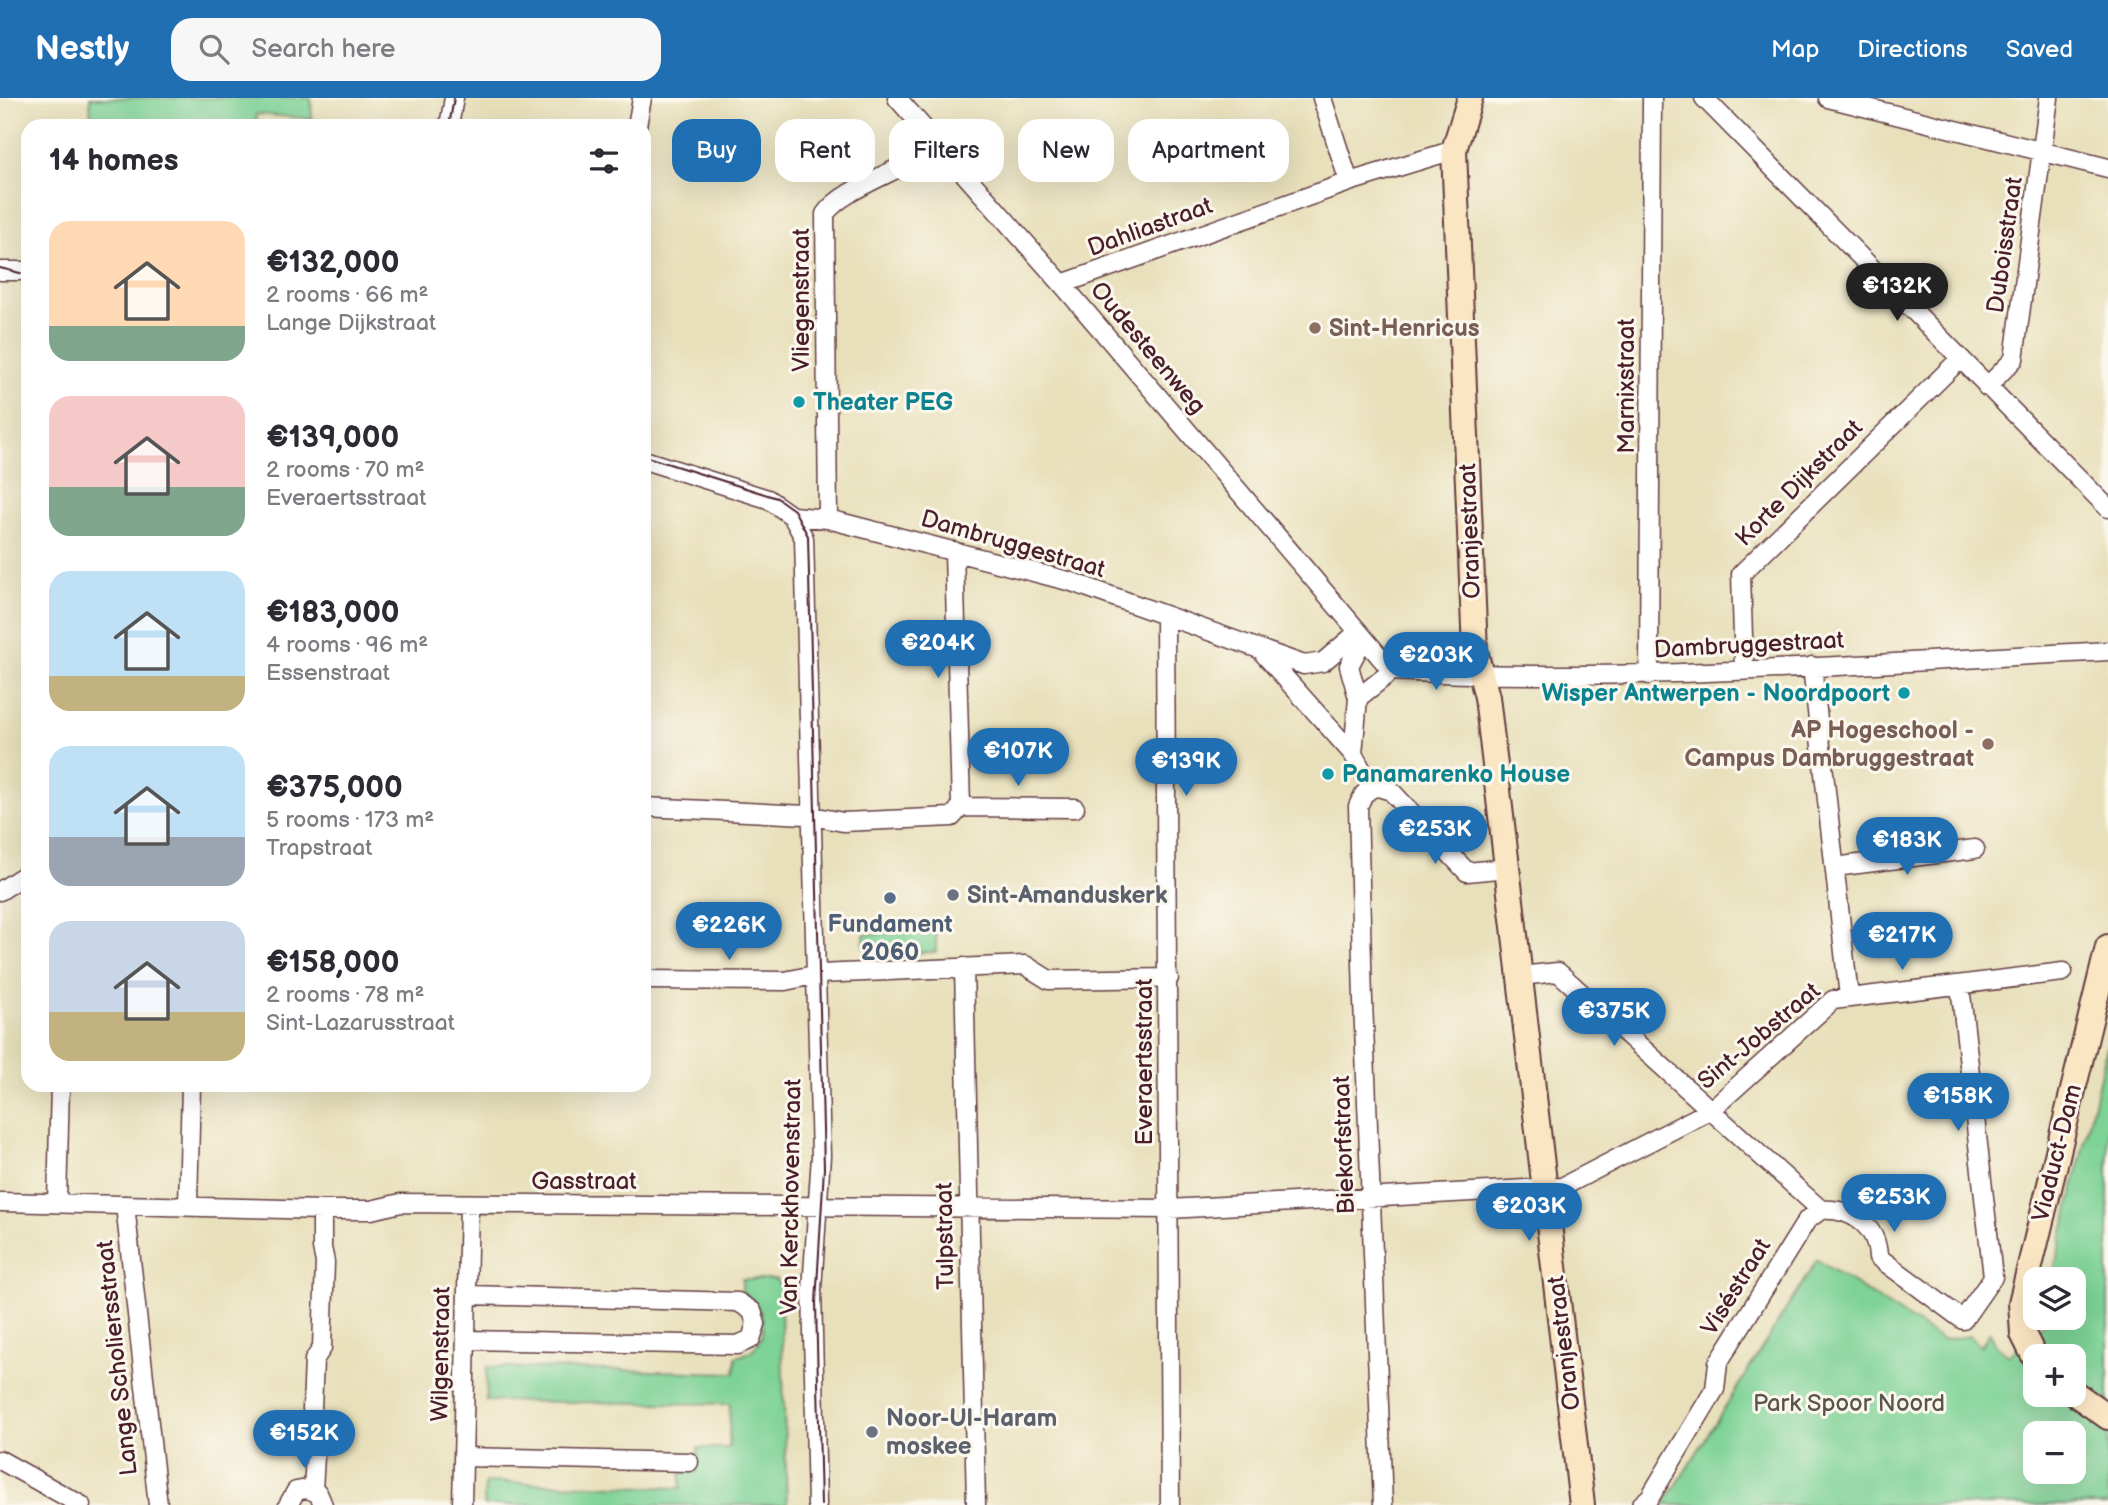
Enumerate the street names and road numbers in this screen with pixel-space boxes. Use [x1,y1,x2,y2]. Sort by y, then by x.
street label: Duboisstraat [1981,174,2029,315]
street label: Dahliastraat [1084,191,1217,263]
street label: Vliegenstraat [787,228,816,372]
street label: Oudesteenweg [1084,276,1212,420]
street label: Marnixstraat [1612,318,1641,454]
street label: Korte Dijkstraat [1729,413,1869,553]
street label: Oranjestraat [1453,462,1487,599]
street label: Dambruggestraat [918,504,1109,584]
street label: Dambruggestraat [1653,626,1845,664]
street label: Sint-Jobstraat [1692,976,1827,1096]
street label: Everaertsstraat [1130,978,1159,1146]
street label: Biekorfstraat [1327,1075,1361,1215]
street label: Van Kerckhovenstraat [774,1078,808,1315]
street label: Viaduct-Dam [2026,1081,2088,1225]
street label: Gasstraat [531,1167,637,1196]
street label: Tulpstraat [930,1182,960,1290]
street label: Viséstraat [1695,1233,1777,1341]
street label: Lange Scholiersstraat [90,1238,144,1477]
street label: Oranjestraat [1541,1273,1587,1412]
street label: Wilgenstraat [425,1286,457,1422]

